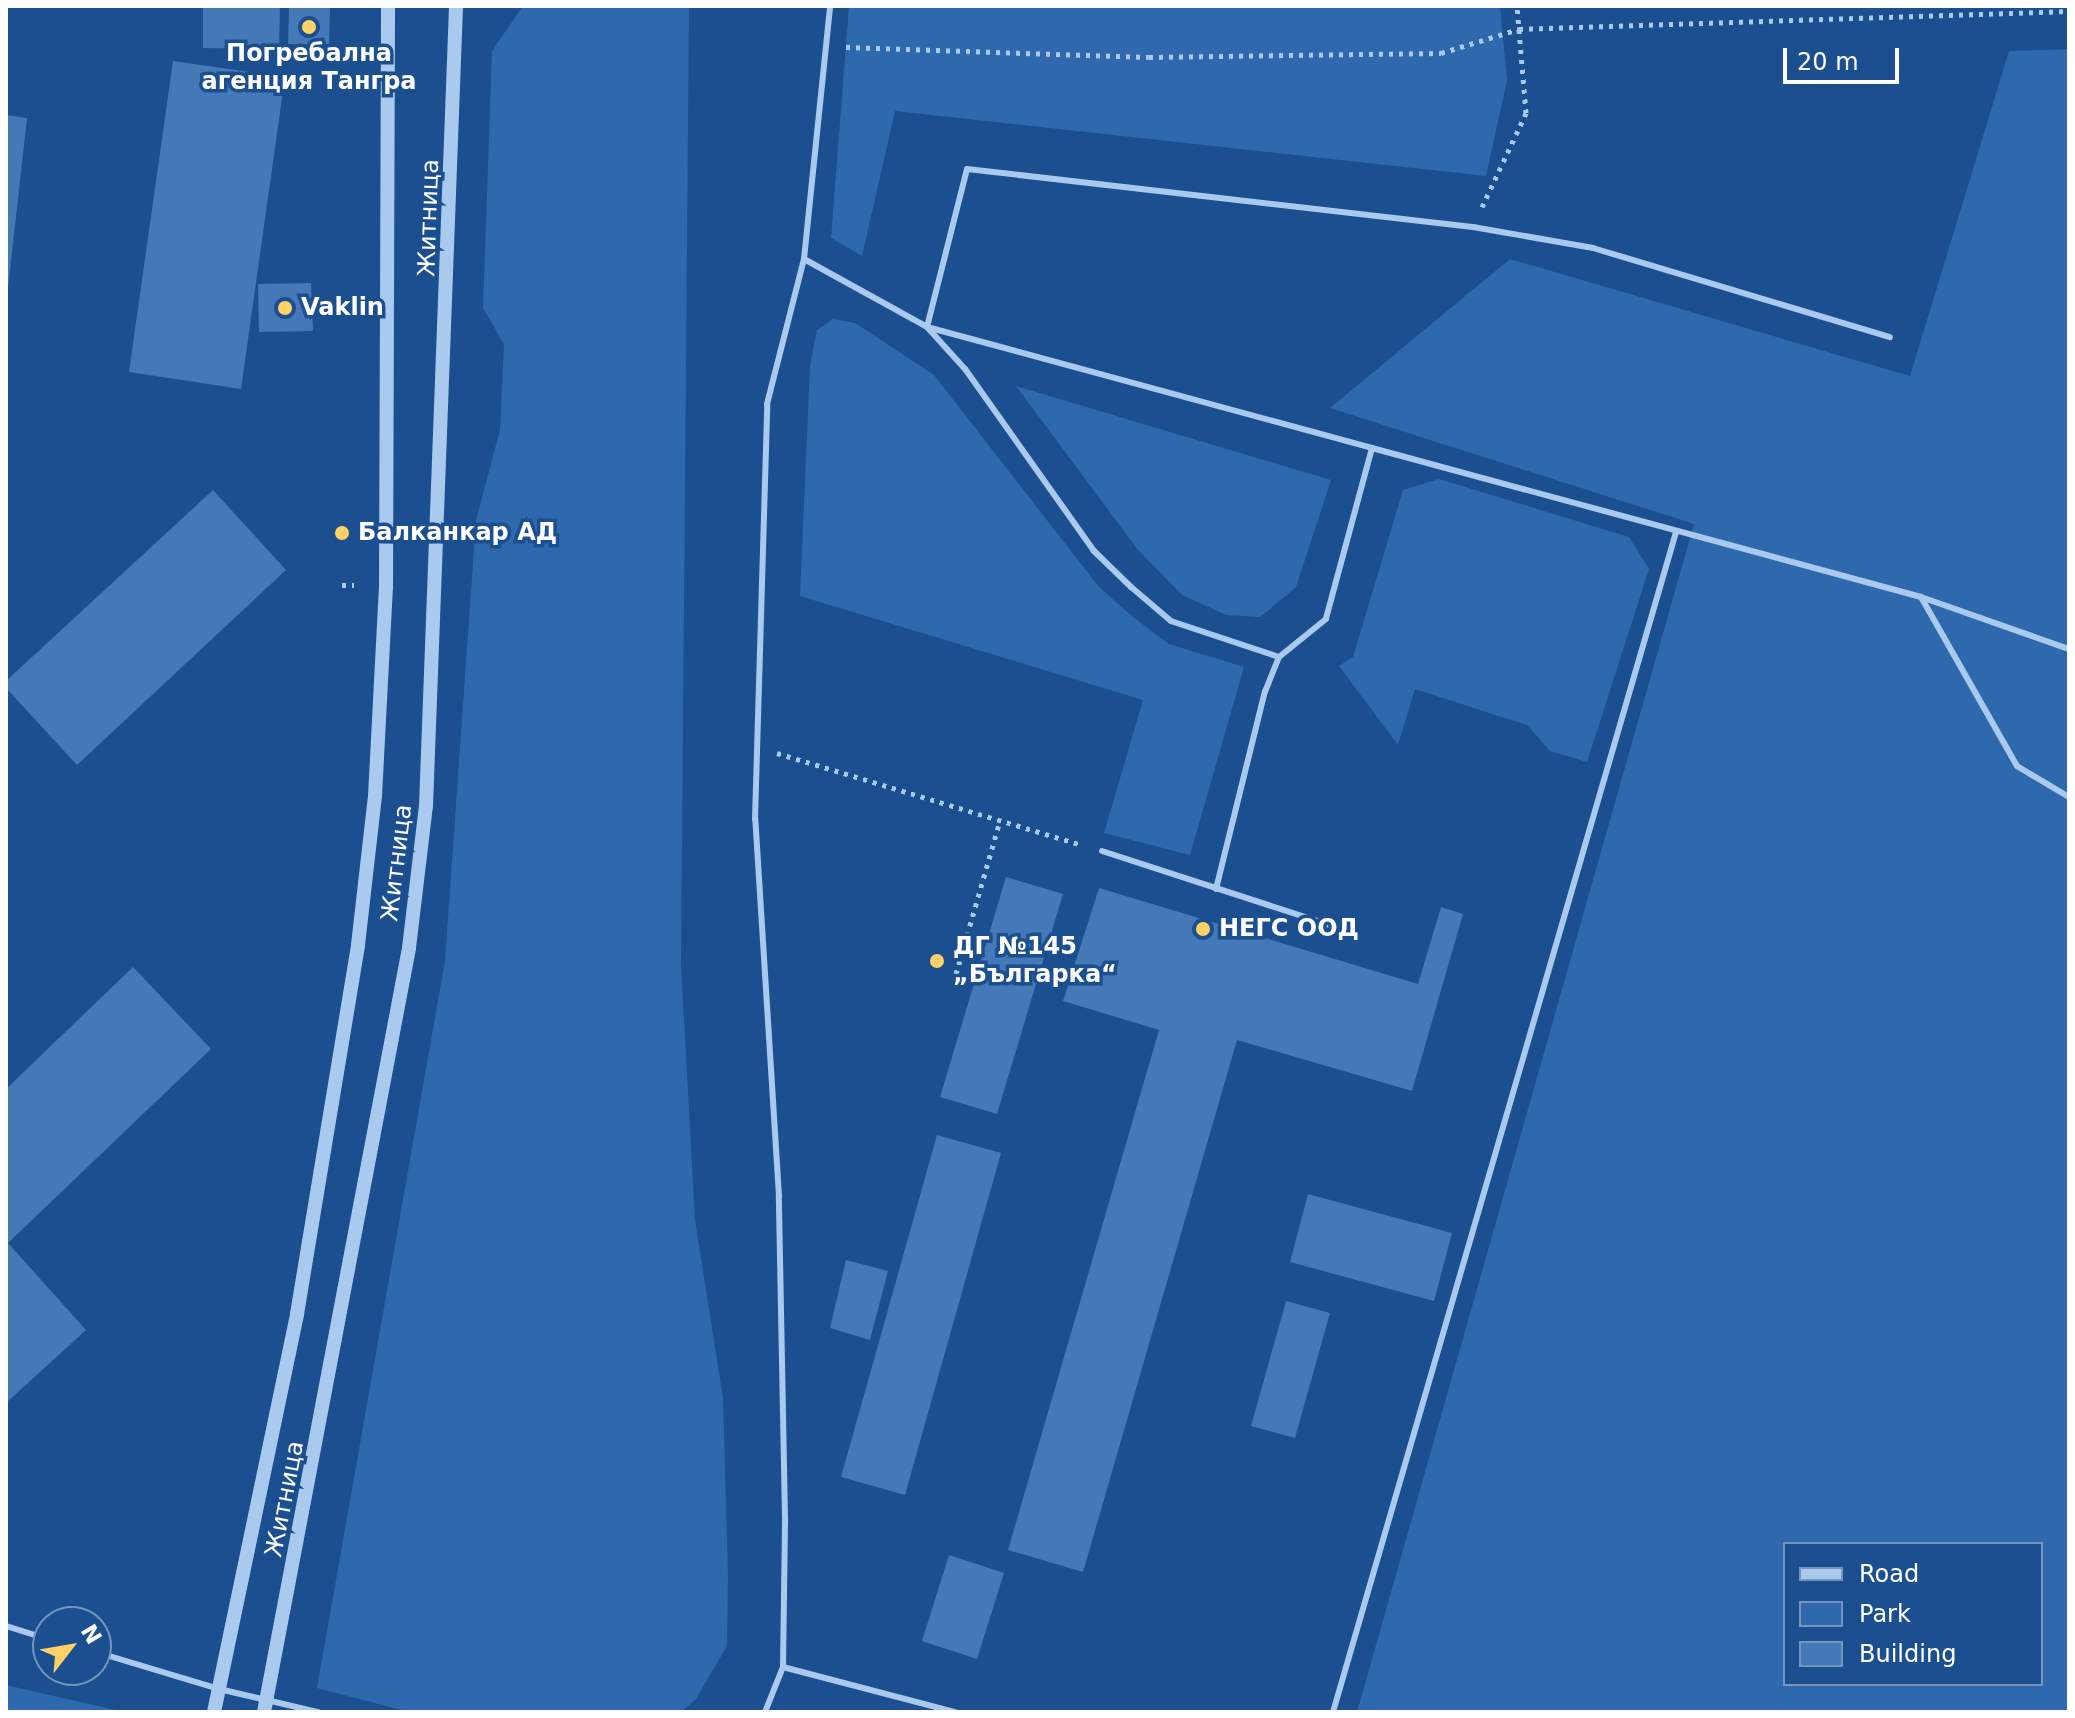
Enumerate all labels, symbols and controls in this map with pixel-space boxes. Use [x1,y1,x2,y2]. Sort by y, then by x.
marker: Погребална агенция Тангра [300,18,318,36]
scale bar [1787,32,1903,82]
place label: Погребална агенция Тангра [201,40,417,96]
text: 20 m [1797,48,1859,76]
street label: Житница [413,159,445,277]
place label: Vaklin [301,294,384,322]
marker: Vaklin [276,299,294,317]
place label: Балканкар АД [358,519,557,547]
marker: Балканкар АД [333,524,351,542]
street label: Житница [376,803,418,923]
place label: НЕГС ООД [1219,915,1359,943]
marker: НЕГС ООД [1194,920,1212,938]
place label: ДГ №145 „Българка“ [953,933,1117,989]
marker: ДГ №145 „Българка“ [928,952,946,970]
street label: Житница [260,1438,310,1560]
legend [1783,1542,2043,1686]
text: Road [1859,1560,1919,1588]
text: Park [1859,1600,1911,1628]
north arrow [32,1606,112,1686]
text: N [76,1620,107,1649]
text: Building [1859,1640,1956,1668]

